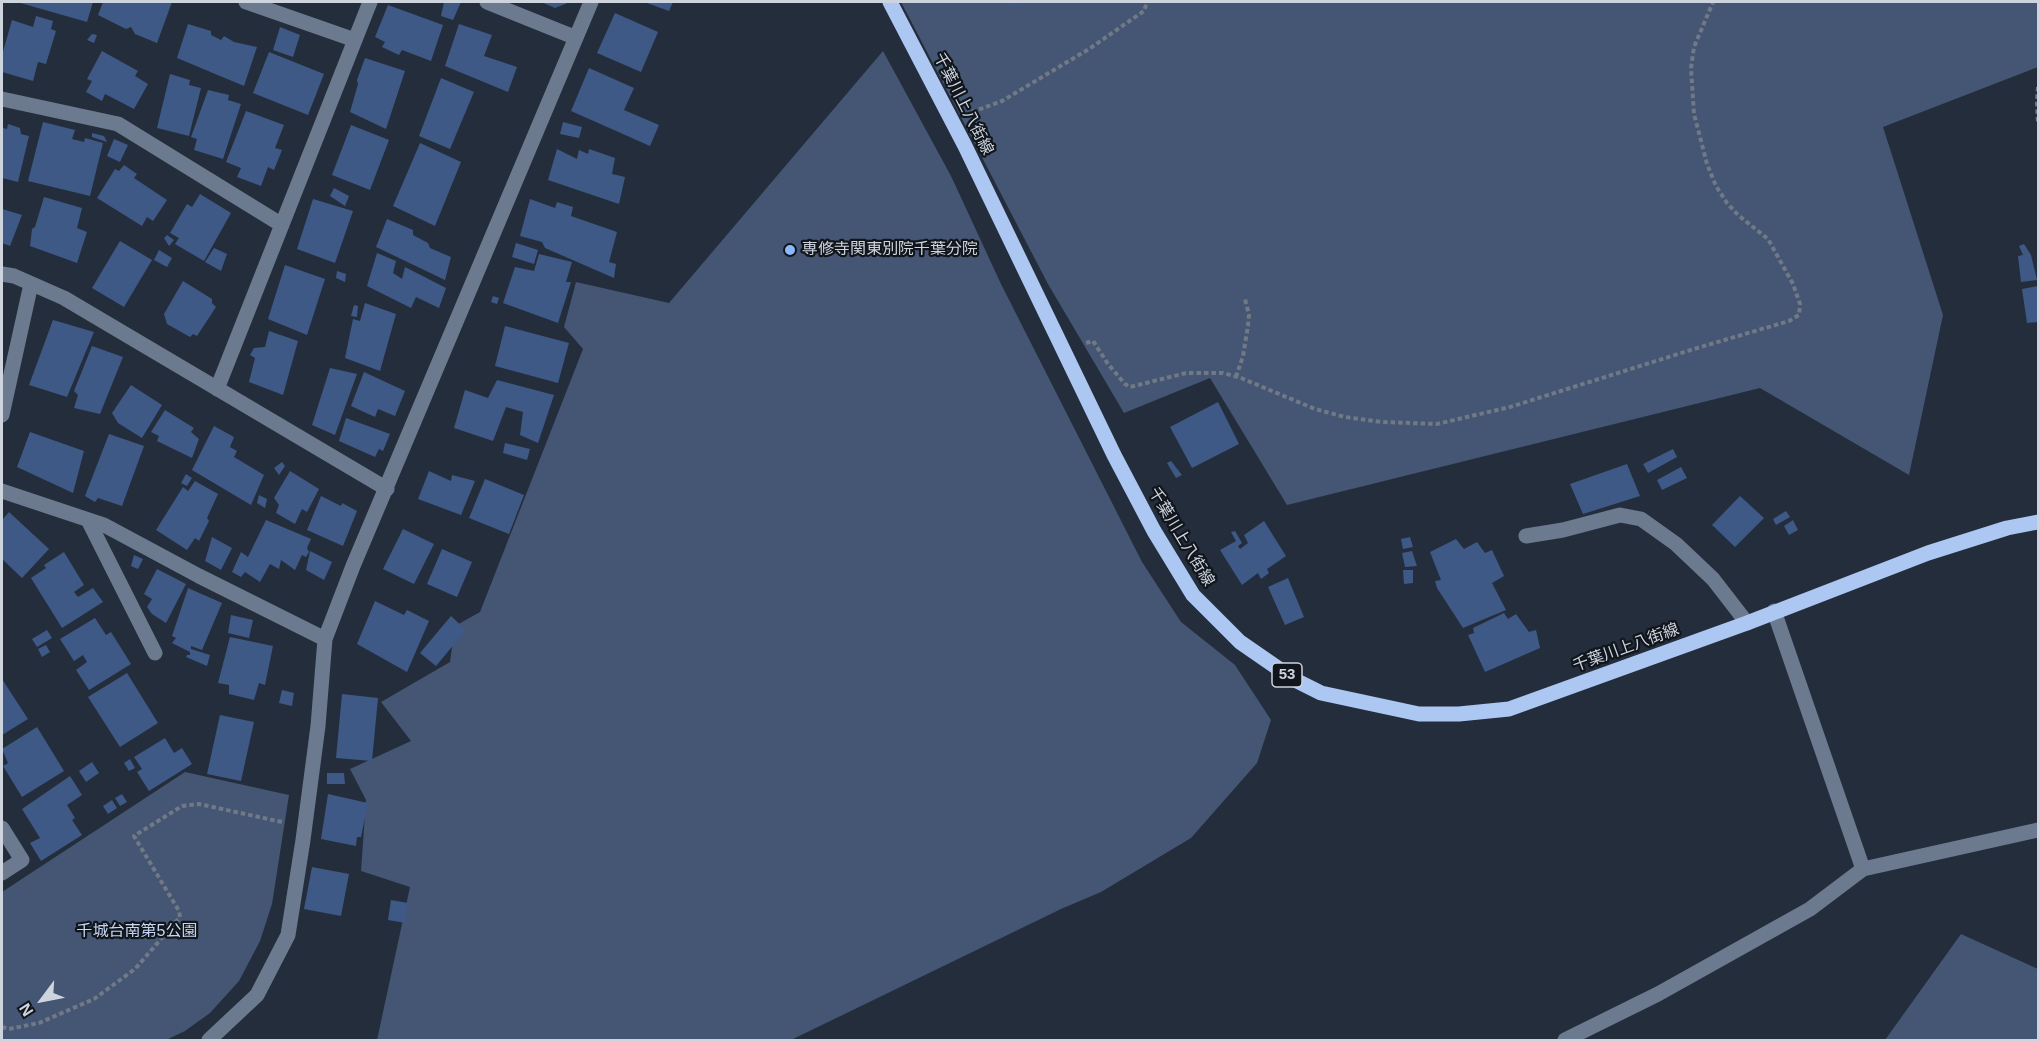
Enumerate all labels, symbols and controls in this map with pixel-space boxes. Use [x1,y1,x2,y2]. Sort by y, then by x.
street label: 千葉川上八街線 [929,50,997,158]
place label: 専修寺関東別院千葉分院 [802,240,978,260]
marker: 専修寺関東別院千葉分院 [783,243,797,257]
street label: 千葉川上八街線 [1144,484,1218,590]
street label: 千葉川上八街線 [1570,620,1682,676]
road number: 53 [1272,663,1302,687]
park label: 千城台南第5公園 [77,922,197,942]
north arrow [12,970,72,1030]
text: N [16,1000,37,1019]

